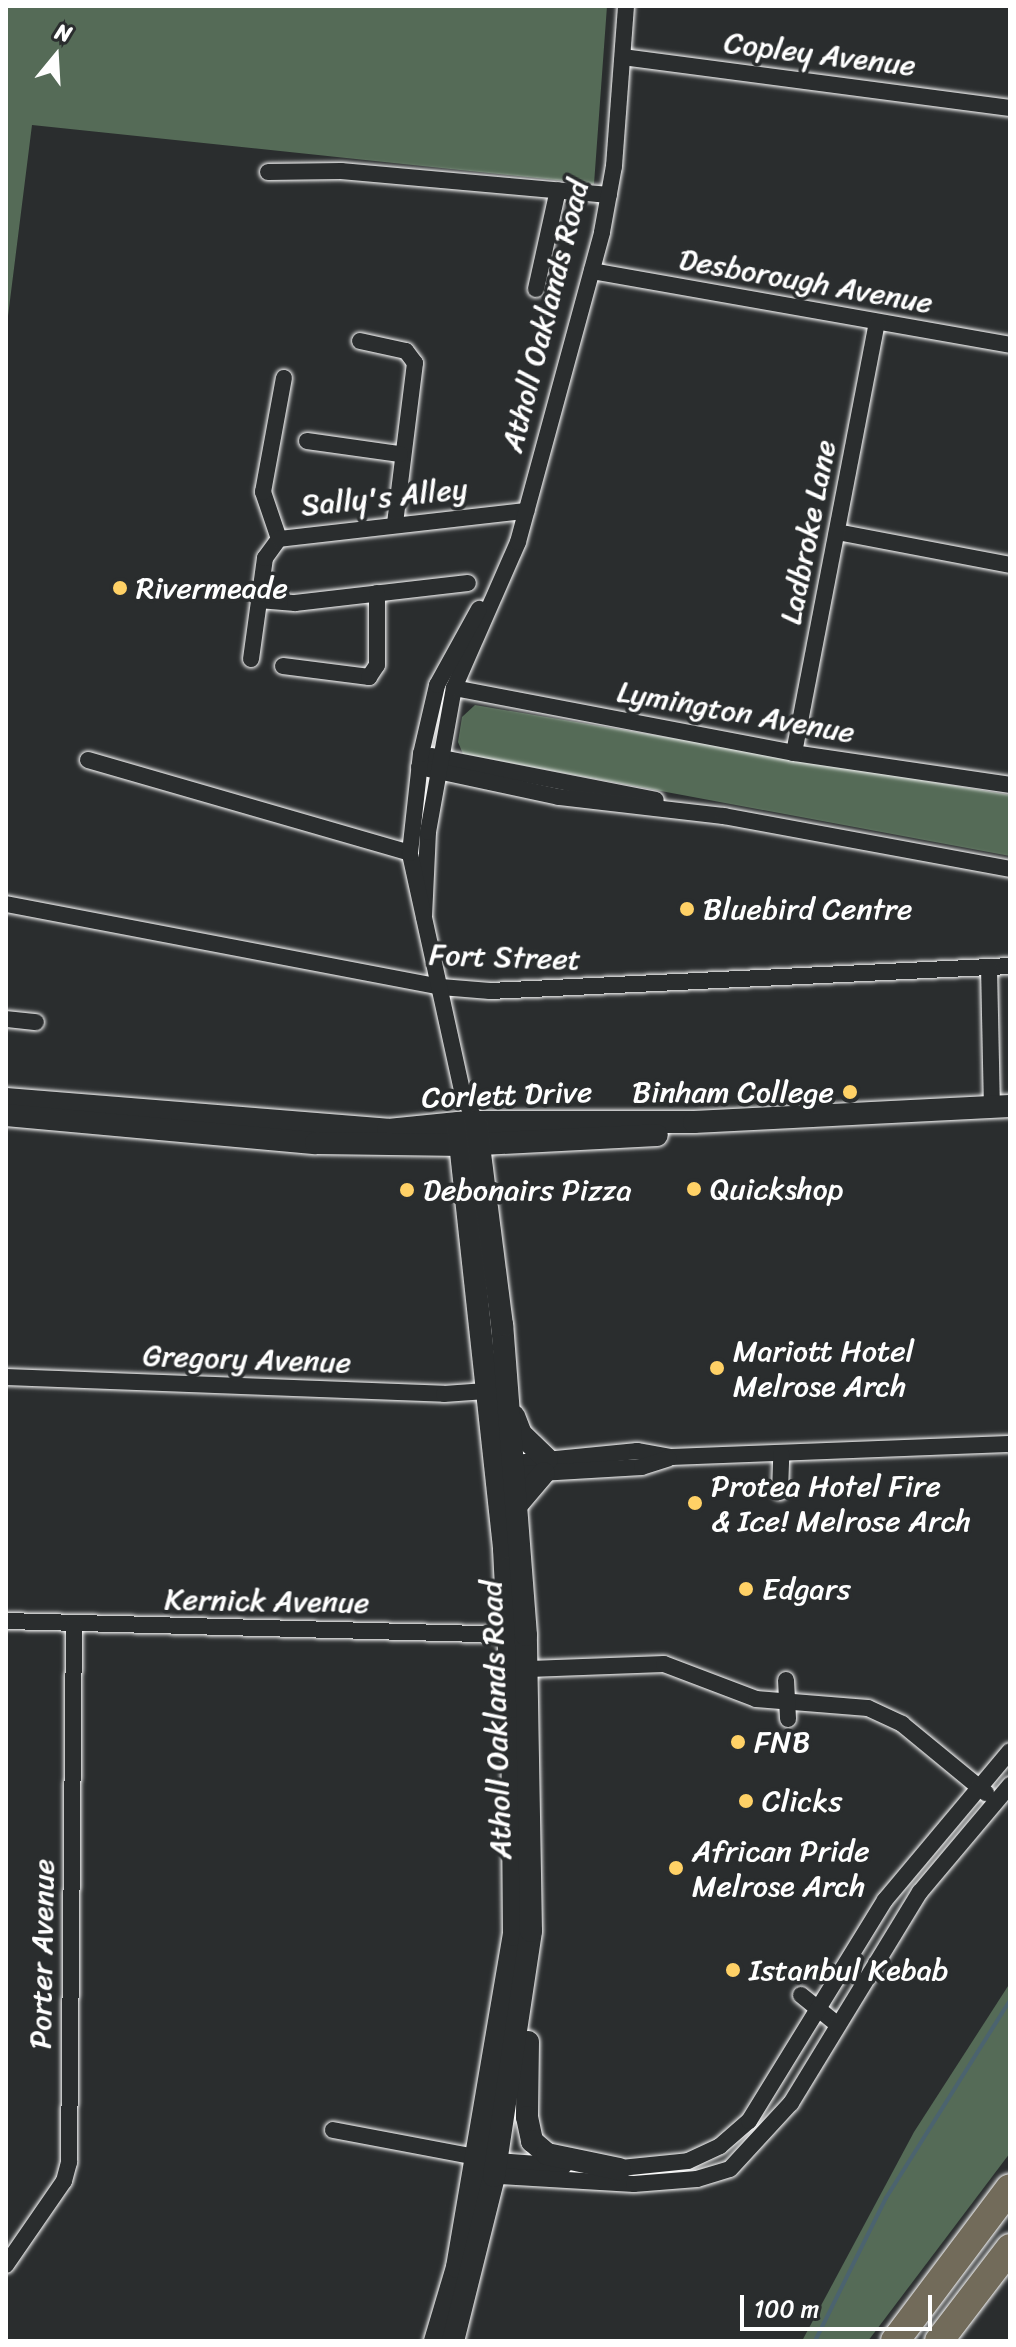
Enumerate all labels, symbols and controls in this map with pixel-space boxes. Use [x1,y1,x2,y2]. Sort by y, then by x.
text: N [50,12,77,54]
north arrow [16,16,96,96]
street label: Copley Avenue [722,24,918,84]
street label: Atholl Oaklands Road [494,175,596,457]
street label: Desborough Avenue [677,241,935,321]
street label: Ladbroke Lane [772,437,844,627]
street label: Sally's Alley [299,470,469,524]
place label: Rivermeade [136,570,288,606]
marker: Rivermeade [111,579,129,597]
street label: Lymington Avenue [615,673,857,751]
place label: Bluebird Centre [703,891,913,927]
marker: Bluebird Centre [678,900,696,918]
street label: Fort Street [428,936,582,978]
street label: Corlett Drive [421,1074,593,1116]
place label: Binham College [633,1074,834,1110]
marker: Binham College [841,1083,859,1101]
place label: Quickshop [710,1171,843,1207]
place label: Debonairs Pizza [423,1172,632,1208]
marker: Quickshop [685,1180,703,1198]
marker: Debonairs Pizza [398,1181,416,1199]
place label: Mariott Hotel Melrose Arch [733,1333,914,1404]
street label: Gregory Avenue [142,1337,352,1381]
marker: Mariott Hotel Melrose Arch [708,1359,726,1377]
place label: Protea Hotel Fire & Ice! Melrose Arch [711,1468,969,1538]
marker: Protea Hotel Fire & Ice! Melrose Arch [686,1494,704,1512]
place label: Edgars [762,1571,851,1607]
street label: Atholl Oaklands Road [473,1579,519,1861]
marker: Edgars [737,1580,755,1598]
street label: Kernick Avenue [164,1581,370,1621]
place label: FNB [754,1724,811,1760]
marker: FNB [729,1733,747,1751]
place label: Clicks [762,1783,842,1819]
marker: Clicks [737,1792,755,1810]
place label: African Pride Melrose Arch [692,1833,870,1904]
street label: Porter Avenue [22,1859,62,2049]
marker: African Pride Melrose Arch [667,1859,685,1877]
place label: Istanbul Kebab [749,1952,949,1988]
marker: Istanbul Kebab [724,1961,742,1979]
scale bar [744,2279,936,2329]
text: 100 m [754,2288,819,2330]

